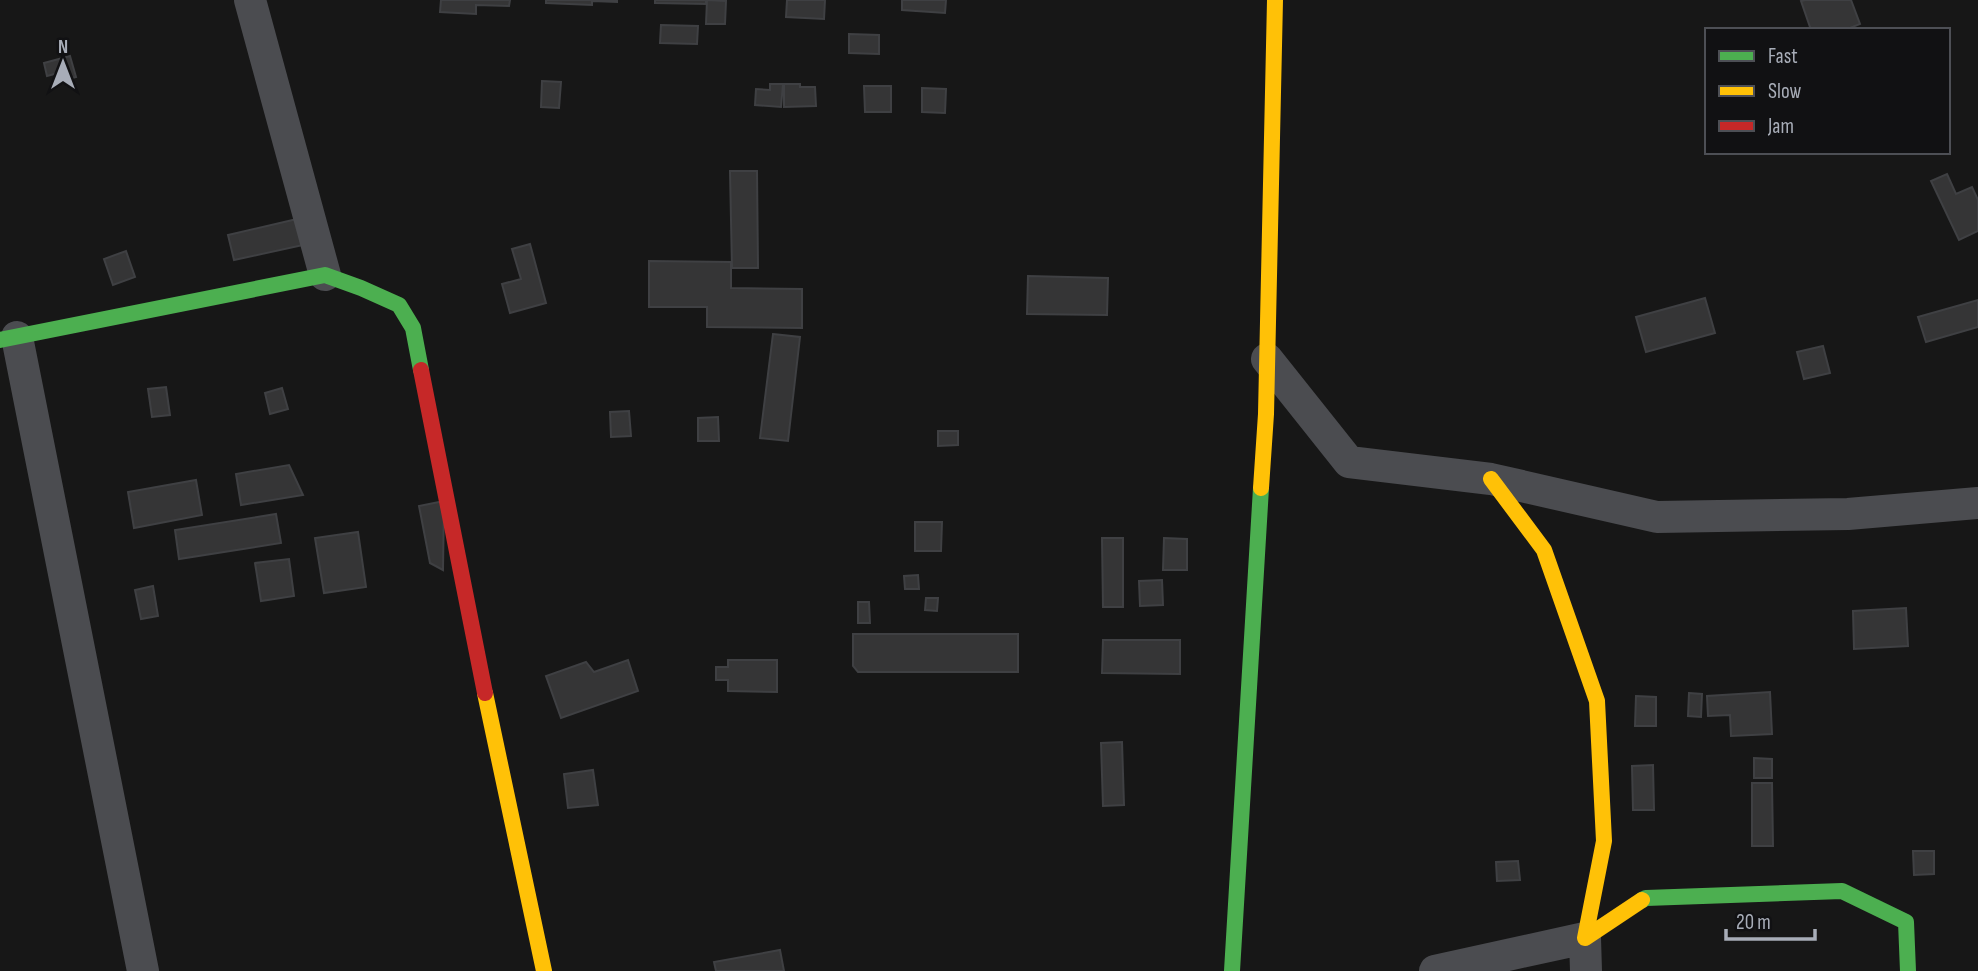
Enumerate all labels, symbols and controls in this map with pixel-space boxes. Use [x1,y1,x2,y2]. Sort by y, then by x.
north arrow [28,28,98,98]
legend [1705,28,1950,154]
text: N [58,36,68,59]
text: Fast [1768,44,1798,69]
text: Slow [1768,79,1802,104]
text: Jam [1767,114,1794,139]
scale bar [1726,898,1815,942]
text: 20 m [1736,910,1771,935]

